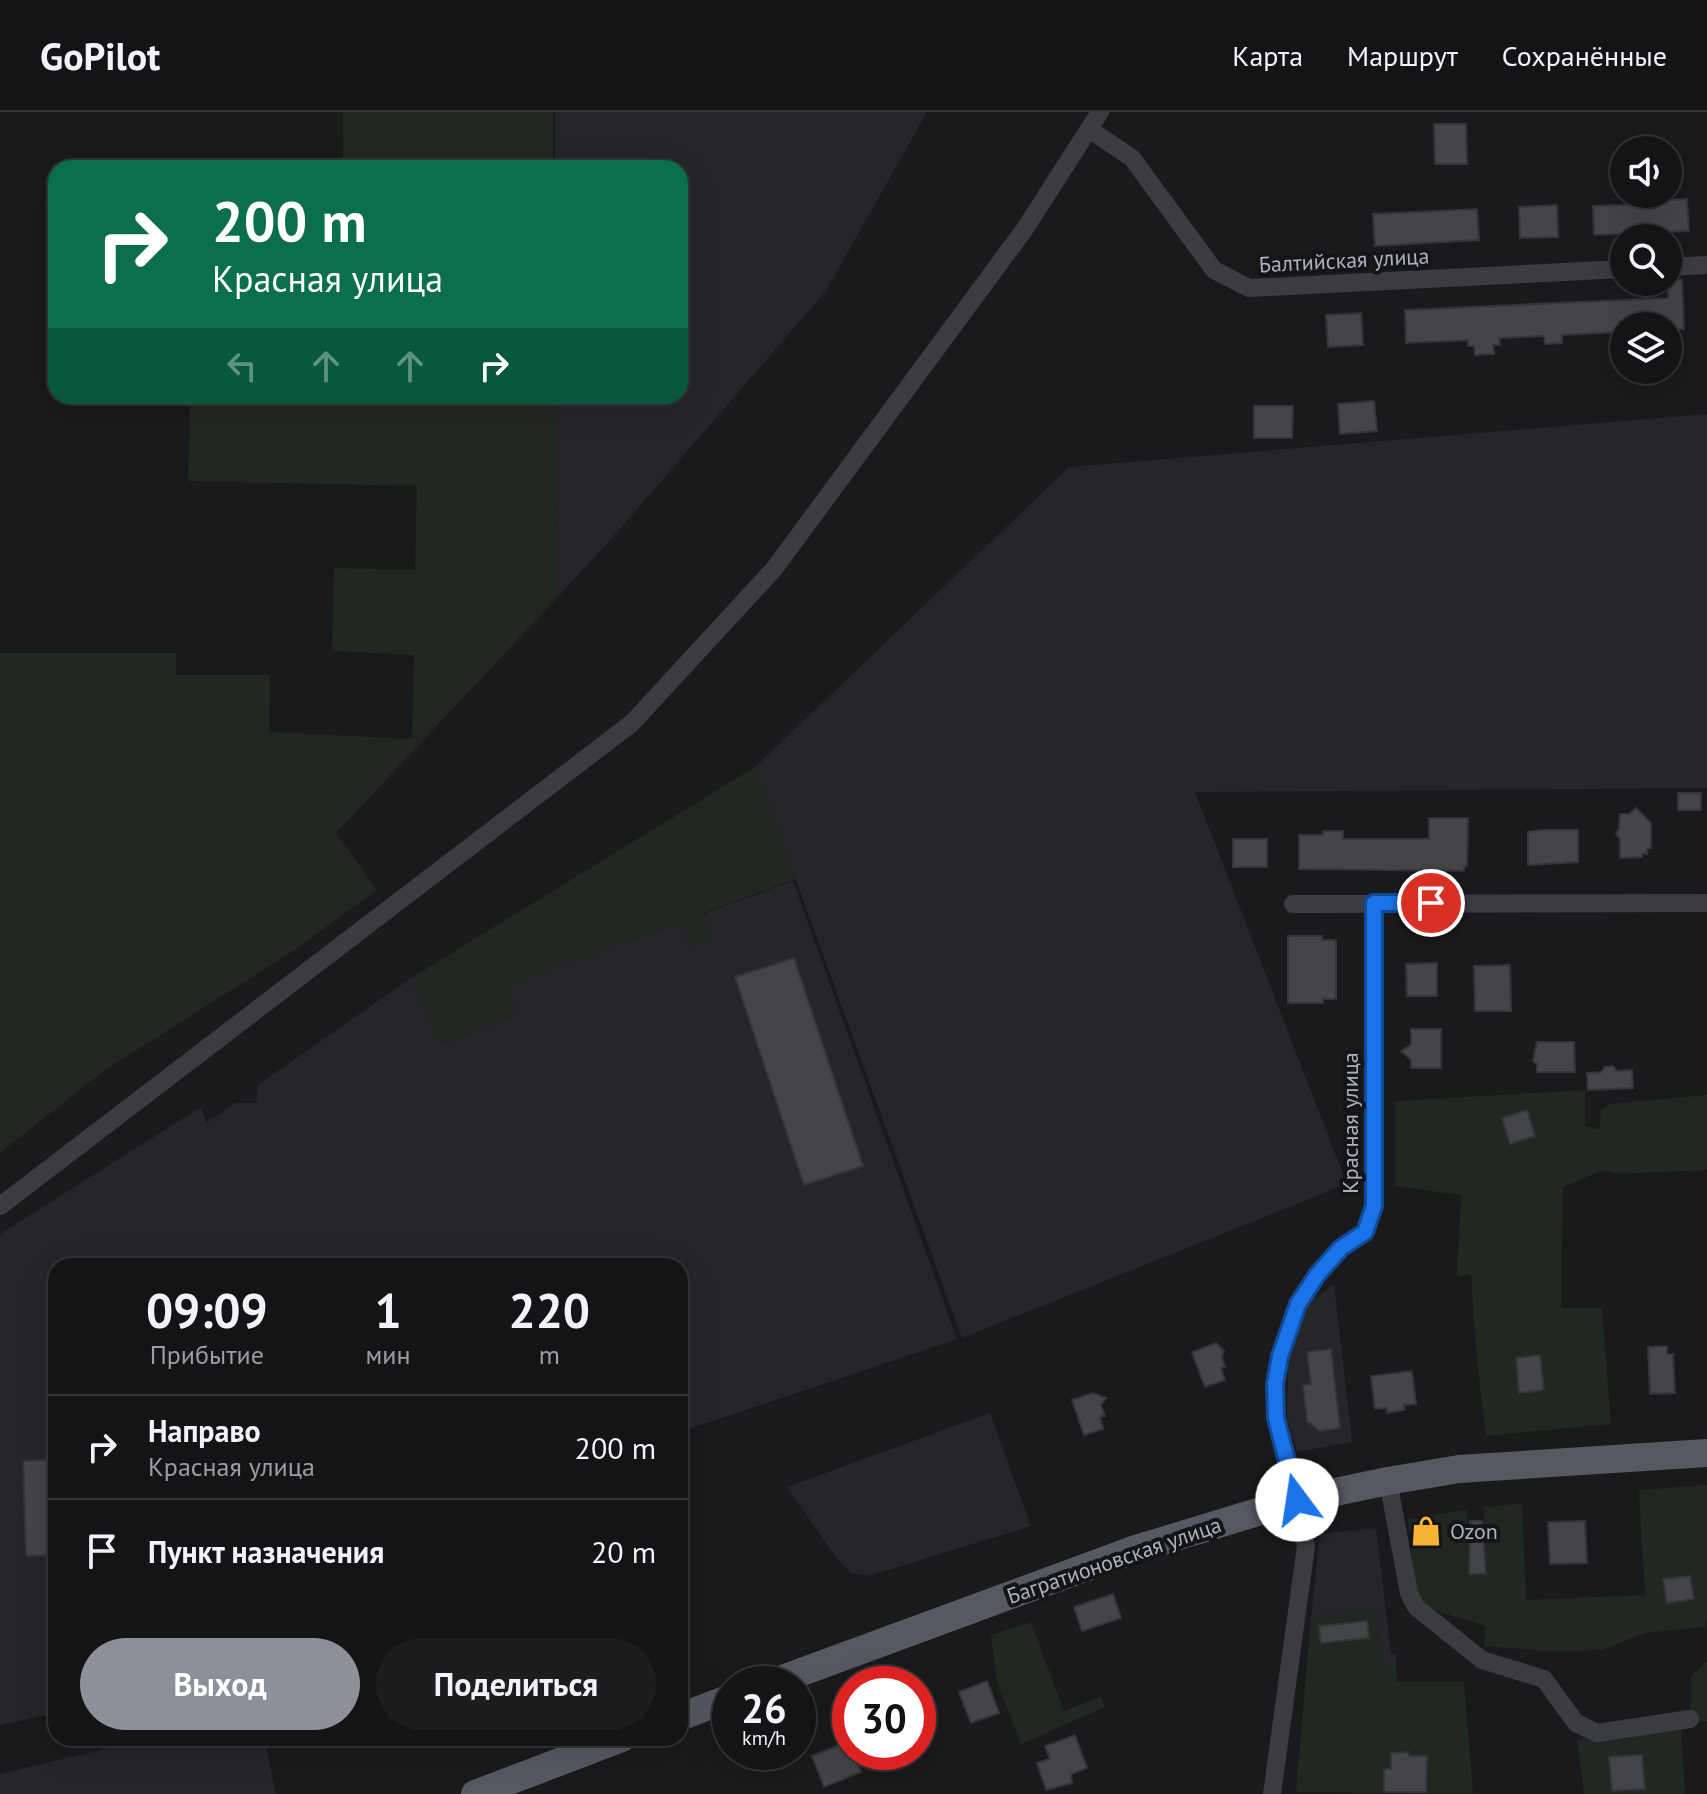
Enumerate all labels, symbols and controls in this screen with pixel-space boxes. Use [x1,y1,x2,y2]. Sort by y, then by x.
text: GoPilot [40,31,160,80]
text: Карта [1232,37,1303,74]
text: Маршрут [1347,37,1458,74]
text: Сохранённые [1502,37,1667,74]
map controls [1610,136,1682,384]
button: sound [1610,136,1682,208]
text: 200 m [212,185,367,257]
icon: right [80,192,184,296]
button: search [1610,224,1682,296]
street label: Балтийская улица [1258,242,1430,278]
text: Красная улица [212,255,443,302]
button: layers [1610,312,1682,384]
icon: left [220,344,264,388]
icon: ahead [304,344,348,388]
icon: ahead [388,344,432,388]
icon: right [472,344,516,388]
pin [1397,869,1465,937]
icon: arrive [1409,881,1453,925]
street label: Красная улица [1336,1052,1364,1194]
text: 09:09 [146,1279,268,1341]
text: 1 [374,1279,402,1341]
text: 220 [508,1279,590,1341]
text: Прибытие [150,1338,264,1371]
text: мин [366,1338,411,1371]
text: m [539,1338,560,1371]
text: Направо [148,1411,261,1450]
icon: right [80,1425,124,1469]
text: 200 m [575,1428,656,1467]
text: Красная улица [148,1450,315,1483]
position arrow [1255,1458,1339,1542]
street label: Багратионовская улица [1003,1510,1225,1610]
shop icon: Ozon [1409,1514,1443,1548]
place label: Ozon [1450,1517,1498,1545]
icon: arrive [80,1529,124,1573]
text: Пункт назначения [148,1532,384,1571]
text: 20 m [591,1532,656,1571]
button: Выход [80,1638,360,1730]
button: Поделиться [376,1638,656,1730]
speed limit sign: 30 [832,1666,936,1770]
text: 26 [741,1682,787,1734]
text: km/h [742,1725,786,1751]

